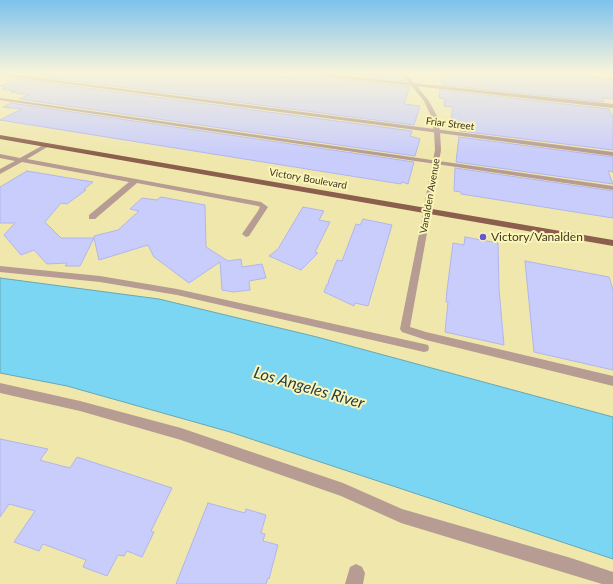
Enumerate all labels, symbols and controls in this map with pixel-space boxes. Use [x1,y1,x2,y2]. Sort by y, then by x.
street label: Friar Street [425,115,475,133]
street label: Vanalden Avenue [417,158,443,234]
street label: Victory Boulevard [268,166,348,192]
place label: Victory/Vanalden [491,230,583,244]
marker: Victory/Vanalden [478,232,488,242]
water label: Los Angeles River [251,363,367,413]

